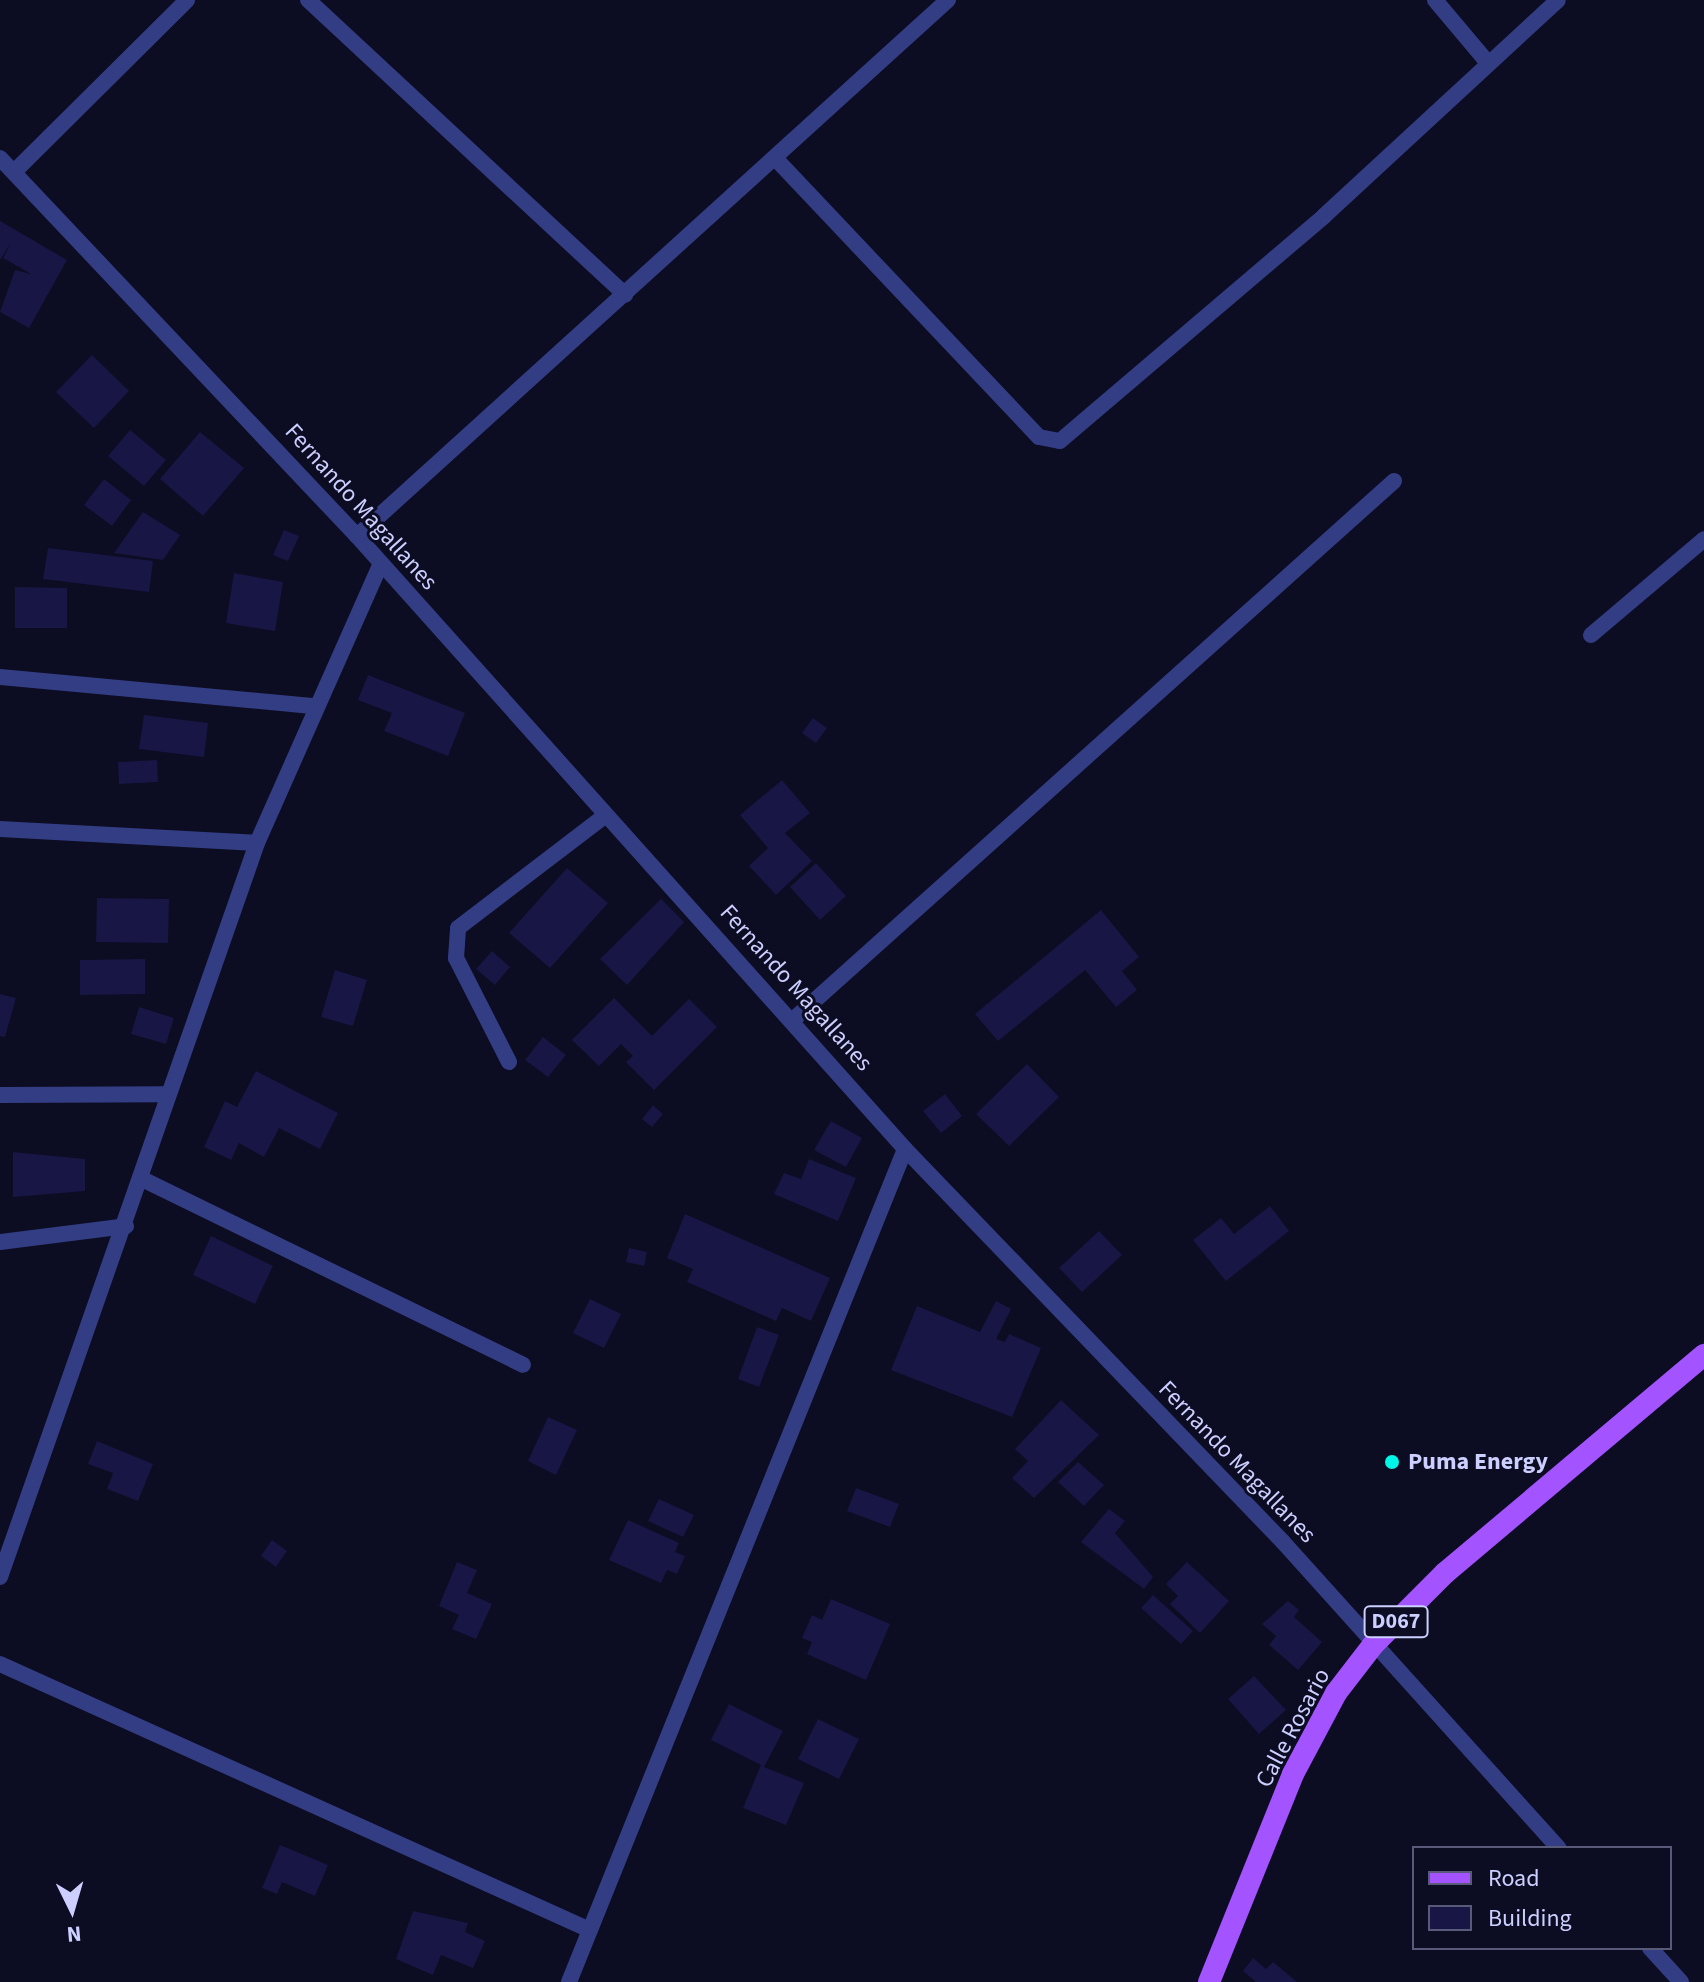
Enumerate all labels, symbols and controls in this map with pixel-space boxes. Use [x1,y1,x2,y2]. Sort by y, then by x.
street label: Fernando Magallanes [279,418,443,596]
street label: Fernando Magallanes [714,899,878,1077]
street label: Fernando Magallanes [1152,1375,1322,1549]
place label: Puma Energy [1408,1448,1548,1476]
marker: Puma Energy [1383,1453,1401,1471]
road number: D067 [1362,1604,1430,1640]
street label: Calle Rosario [1250,1664,1336,1792]
legend [1412,1846,1672,1950]
text: Road [1488,1861,1540,1896]
north arrow [32,1870,112,1950]
text: Building [1488,1901,1572,1936]
text: N [65,1917,83,1950]

